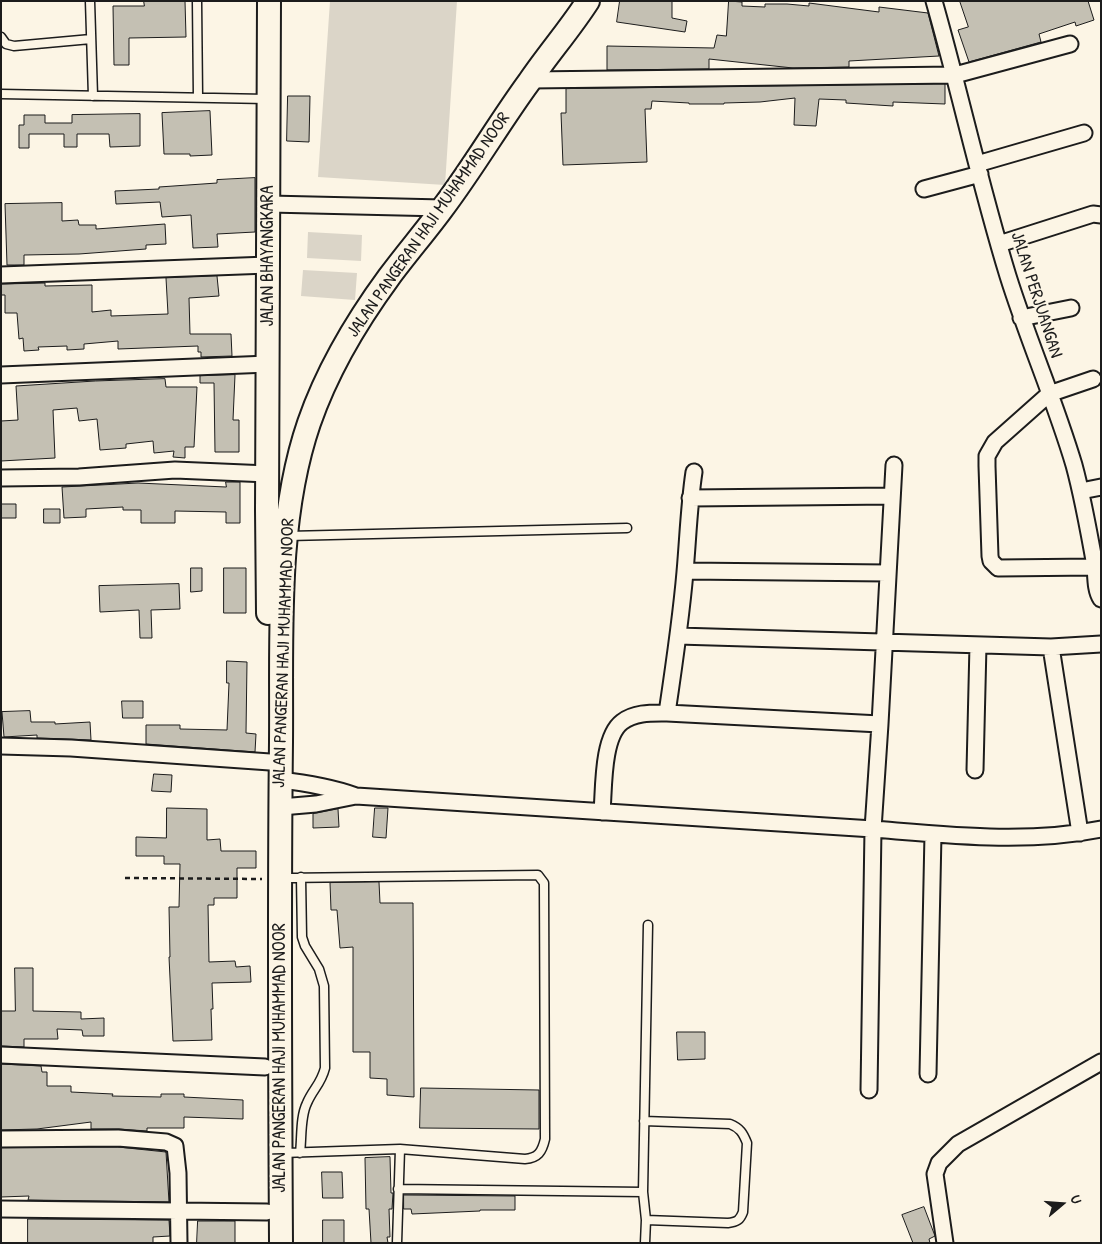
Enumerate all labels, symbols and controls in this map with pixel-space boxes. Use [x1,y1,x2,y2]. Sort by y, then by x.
street label: JALAN PANGERAN HAJI MUHAMMAD NOOR [343,108,515,342]
street label: JALAN BHAYANGKARA [257,185,279,327]
street label: JALAN PERJUANGAN [1005,229,1067,361]
street label: JALAN PANGERAN HAJI MUHAMMAD NOOR [269,518,299,788]
street label: JALAN PANGERAN HAJI MUHAMMAD NOOR [269,923,291,1193]
north arrow [1037,1179,1087,1229]
text: U [1067,1193,1087,1206]

